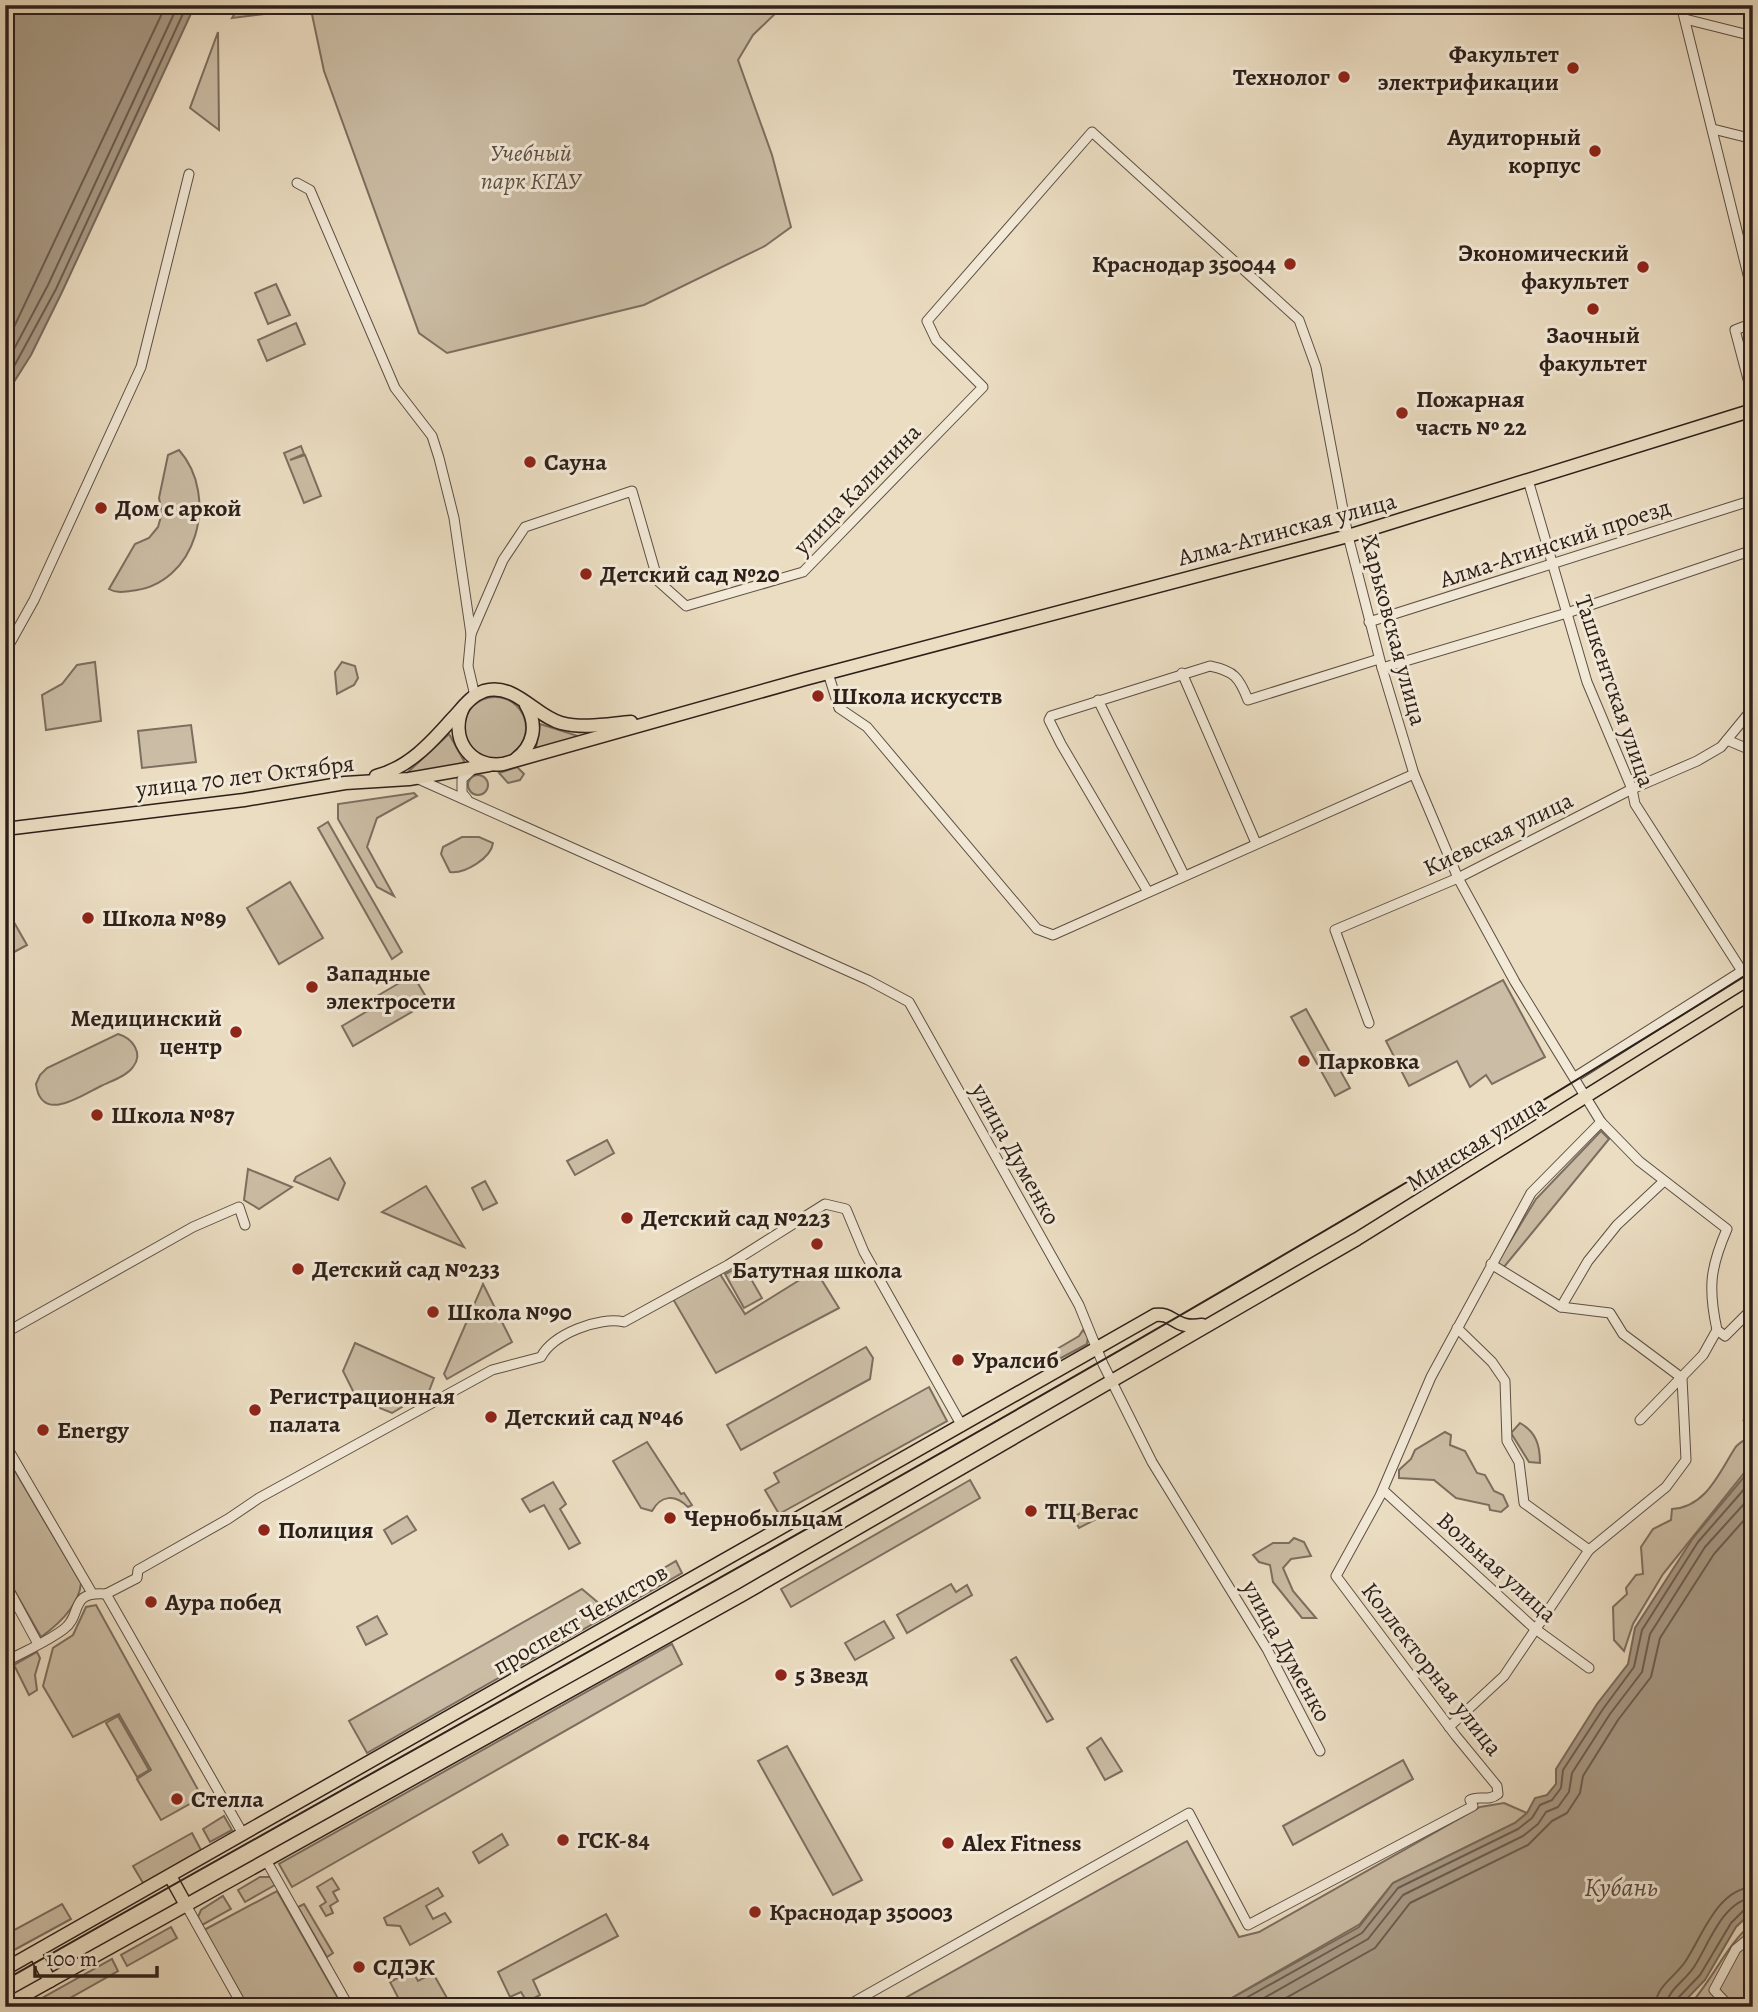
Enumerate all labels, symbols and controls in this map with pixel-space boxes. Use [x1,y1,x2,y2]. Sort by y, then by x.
place label: Факультет электрификации [1378,38,1559,98]
marker: Факультет электрификации [1565,60,1581,76]
place label: Технолог [1233,61,1331,93]
marker: Технолог [1336,69,1352,85]
place label: Аудиторный корпус [1446,121,1581,181]
park label: Учебный парк КГАУ [481,137,583,197]
marker: Аудиторный корпус [1587,143,1603,159]
place label: Экономический факультет [1458,237,1629,297]
place label: Краснодар 350044 [1092,248,1276,280]
marker: Краснодар 350044 [1282,256,1298,272]
marker: Экономический факультет [1635,259,1651,275]
marker: Заочный факультет [1585,301,1601,317]
place label: Заочный факультет [1539,319,1647,379]
place label: Пожарная часть № 22 [1416,383,1527,443]
marker: Пожарная часть № 22 [1394,405,1410,421]
street label: улица Калинина [785,416,928,562]
place label: Сауна [544,446,608,478]
marker: Сауна [522,454,538,470]
street label: Алма-Атинская улица [1173,484,1400,574]
street label: Алма-Атинский проезд [1435,491,1674,596]
place label: Дом с аркой [115,492,242,524]
marker: Дом с аркой [93,500,109,516]
street label: Харьковская улица [1353,531,1435,729]
place label: Детский сад №20 [600,558,780,590]
marker: Детский сад №20 [578,566,594,582]
street label: Ташкентская улица [1567,591,1663,791]
place label: Школа искусств [832,680,1002,712]
marker: Школа искусств [810,688,826,704]
street label: улица 70 лет Октября [133,747,356,805]
street label: Киевская улица [1418,784,1578,884]
place label: Школа №89 [102,902,226,934]
marker: Школа №89 [80,910,96,926]
place label: Западные электросети [326,957,456,1017]
marker: Западные электросети [304,979,320,995]
place label: Медицинский центр [71,1002,222,1062]
marker: Медицинский центр [228,1024,244,1040]
place label: Парковка [1318,1045,1420,1077]
marker: Парковка [1296,1053,1312,1069]
street label: улица Думенко [963,1077,1068,1231]
street label: Минская улица [1400,1087,1552,1199]
place label: Школа №87 [111,1099,235,1131]
marker: Школа №87 [89,1107,105,1123]
place label: Детский сад №223 [641,1202,830,1234]
marker: Детский сад №223 [619,1210,635,1226]
marker: Батутная школа [809,1236,825,1252]
place label: Детский сад №233 [312,1253,500,1285]
place label: Батутная школа [732,1254,903,1286]
marker: Детский сад №233 [290,1261,306,1277]
place label: Школа №90 [447,1296,572,1328]
marker: Школа №90 [425,1304,441,1320]
place label: Уралсиб [972,1344,1059,1376]
marker: Уралсиб [950,1352,966,1368]
place label: Регистрационная палата [269,1380,455,1440]
place label: Детский сад №46 [505,1401,683,1433]
marker: Регистрационная палата [247,1402,263,1418]
marker: Детский сад №46 [483,1409,499,1425]
place label: Energy [57,1414,129,1446]
marker: Energy [35,1422,51,1438]
place label: ТЦ Вегас [1045,1495,1139,1527]
place label: Чернобыльцам [684,1502,843,1534]
marker: ТЦ Вегас [1023,1503,1039,1519]
street label: Вольная улица [1430,1504,1564,1630]
marker: Чернобыльцам [662,1510,678,1526]
place label: Полиция [278,1514,374,1546]
marker: Полиция [256,1522,272,1538]
street label: проспект Чекистов [487,1556,673,1682]
street label: улица Думенко [1234,1574,1339,1728]
street label: Коллекторная улица [1354,1576,1510,1762]
place label: Аура побед [164,1586,281,1618]
marker: Аура побед [143,1594,159,1610]
place label: 5 Звезд [795,1659,868,1691]
marker: 5 Звезд [773,1667,789,1683]
place label: Стелла [191,1783,264,1815]
marker: Стелла [169,1791,185,1807]
place label: ГСК-84 [577,1824,650,1856]
place label: Alex Fitness [961,1827,1081,1859]
marker: ГСК-84 [555,1832,571,1848]
marker: Alex Fitness [940,1835,956,1851]
water label: Кубань [1584,1870,1658,1905]
place label: Краснодар 350003 [769,1896,953,1928]
marker: Краснодар 350003 [747,1904,763,1920]
scale bar [35,1935,158,1979]
text: 100 m [46,1945,97,1973]
place label: СДЭК [373,1951,435,1983]
marker: СДЭК [351,1959,367,1975]

